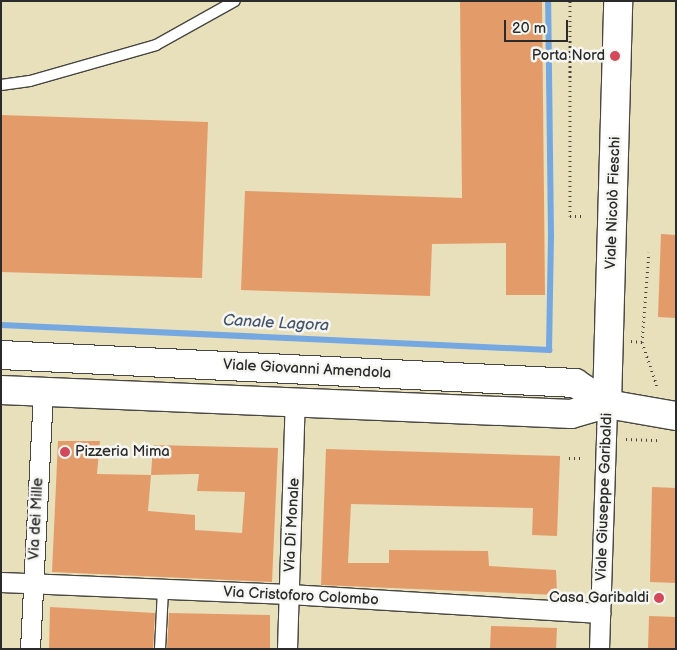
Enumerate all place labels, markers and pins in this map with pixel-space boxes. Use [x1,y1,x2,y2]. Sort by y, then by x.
place label: Porta Nord [532,47,605,65]
marker: Porta Nord [609,50,621,62]
place label: Pizzeria Mima [75,443,170,461]
marker: Pizzeria Mima [59,446,71,458]
place label: Casa Garibaldi [549,589,649,607]
marker: Casa Garibaldi [653,592,665,604]

